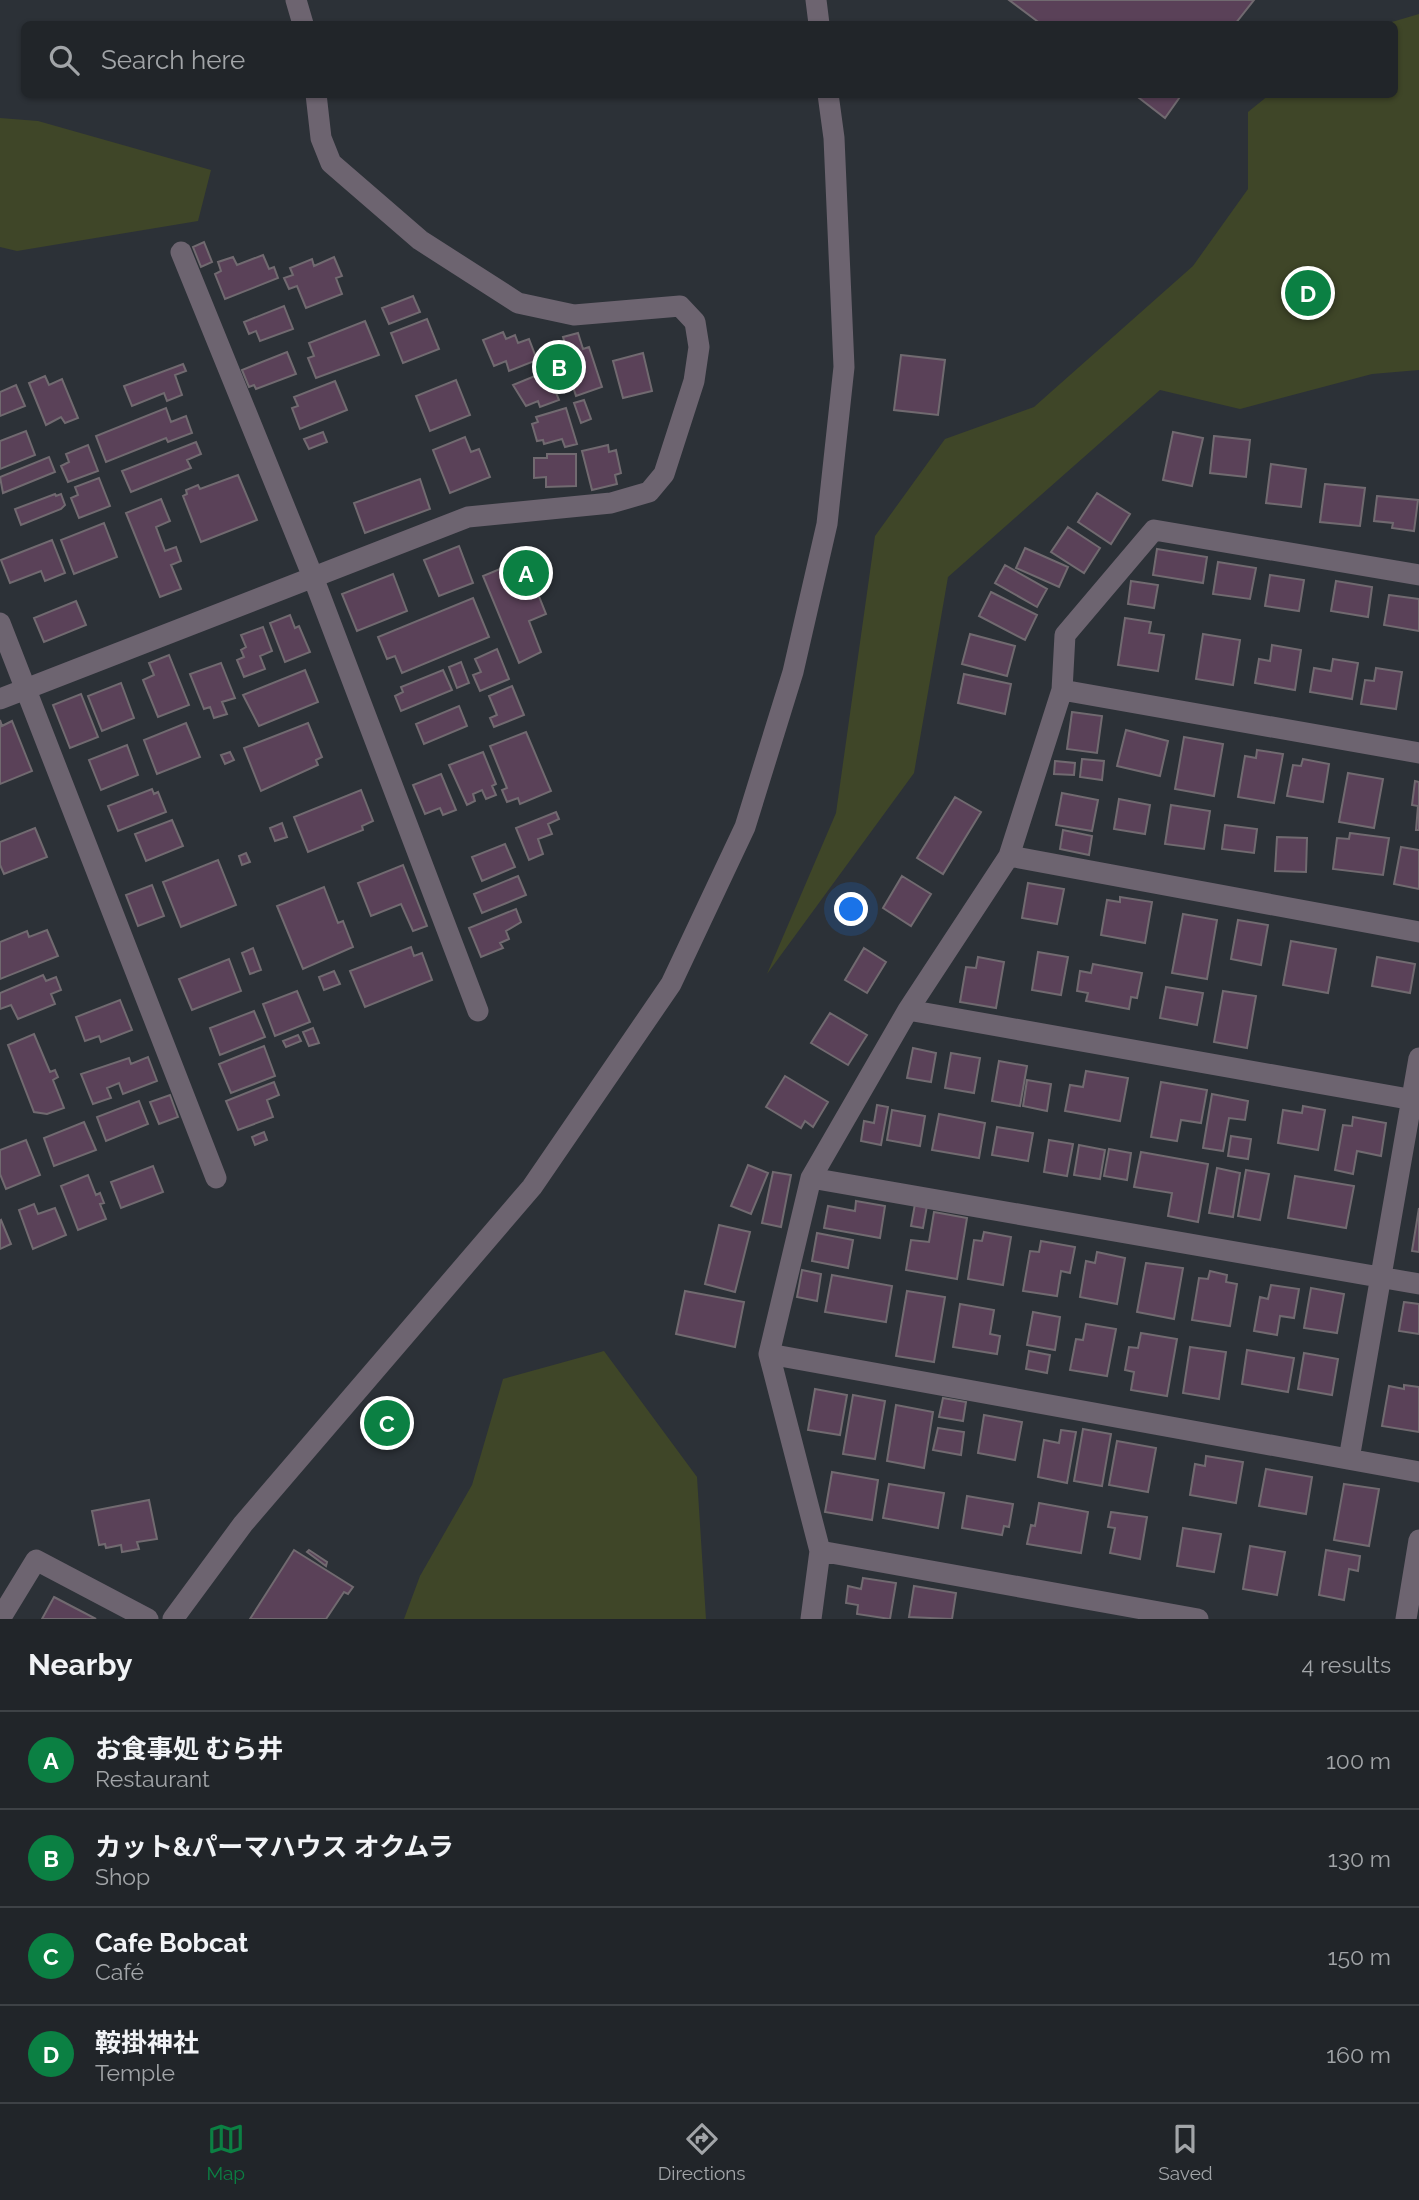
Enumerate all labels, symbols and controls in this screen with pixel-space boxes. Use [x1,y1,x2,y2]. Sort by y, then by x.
search box [21,21,1398,98]
icon: search [45,41,83,79]
text: Search here [101,45,245,75]
pin: D [1285,267,1331,319]
pin: B [536,341,582,393]
pin: A [503,547,549,599]
your location [834,892,868,926]
pin: C [364,1397,410,1449]
text: Nearby [28,1647,132,1682]
text: 4 results [1302,1651,1391,1678]
text: お食事処 むら井 [95,1734,283,1764]
text: A [43,1747,59,1774]
text: 100 m [1326,1747,1391,1774]
text: Restaurant [95,1765,210,1792]
text: カット&パーマハウス オクムラ [95,1832,454,1862]
text: B [43,1845,59,1872]
text: 130 m [1328,1845,1391,1872]
text: Shop [95,1863,150,1890]
text: Cafe Bobcat [95,1928,248,1958]
text: C [43,1943,59,1970]
text: 150 m [1328,1943,1391,1970]
text: Café [95,1958,144,1985]
text: 鞍掛神社 [95,2028,199,2058]
text: D [43,2041,59,2068]
text: 160 m [1326,2041,1391,2068]
text: Temple [95,2059,175,2086]
tab: Map [206,2120,245,2184]
tab: Directions [658,2120,746,2184]
tab: Saved [1158,2120,1213,2184]

